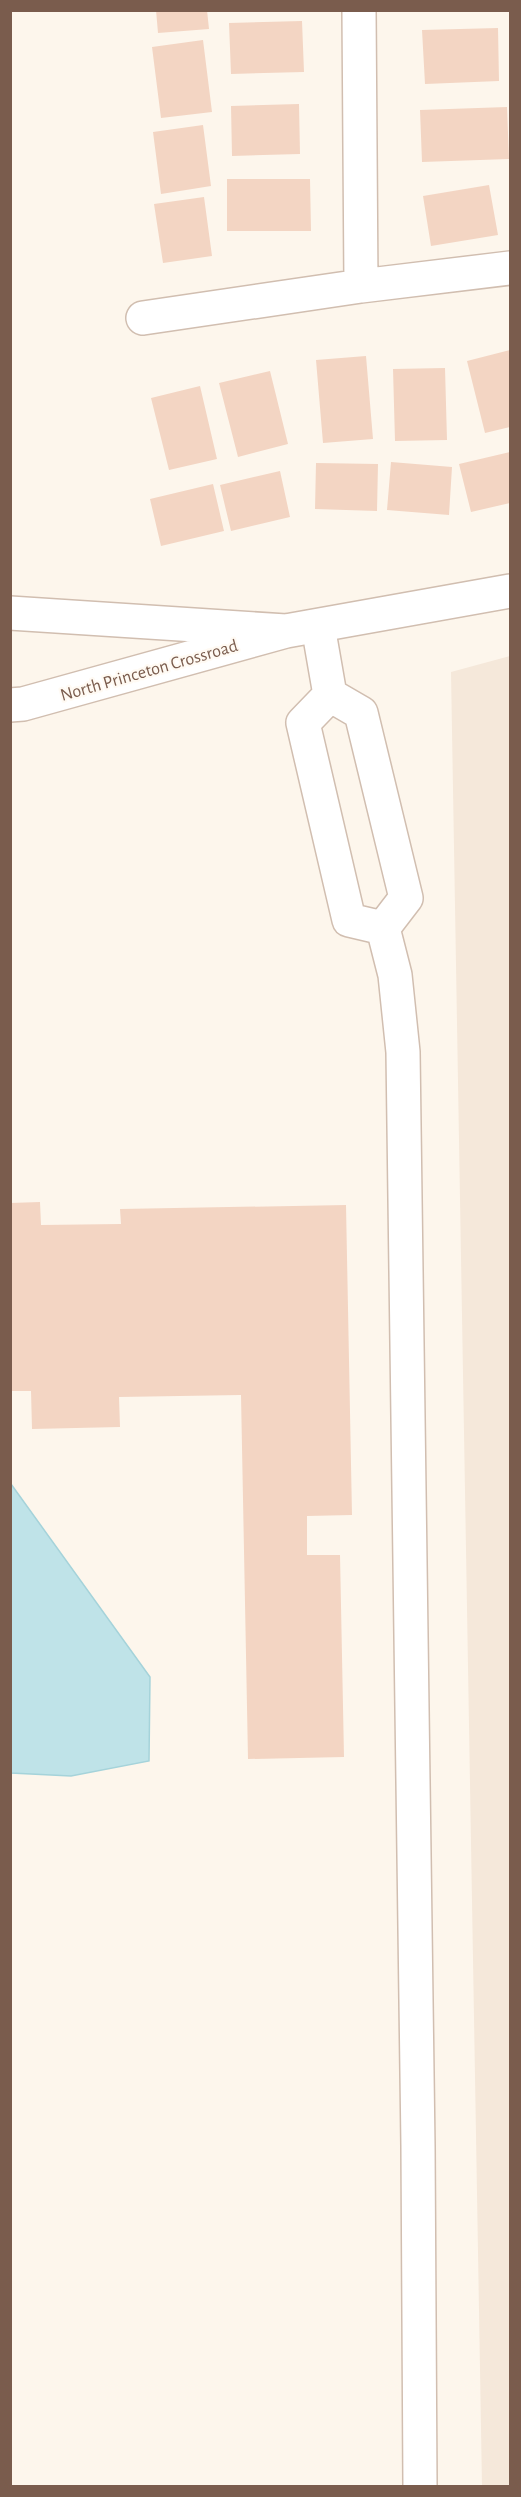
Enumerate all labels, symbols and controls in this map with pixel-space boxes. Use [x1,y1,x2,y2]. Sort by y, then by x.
street label: North Princeton Crossroad [58,637,240,705]

